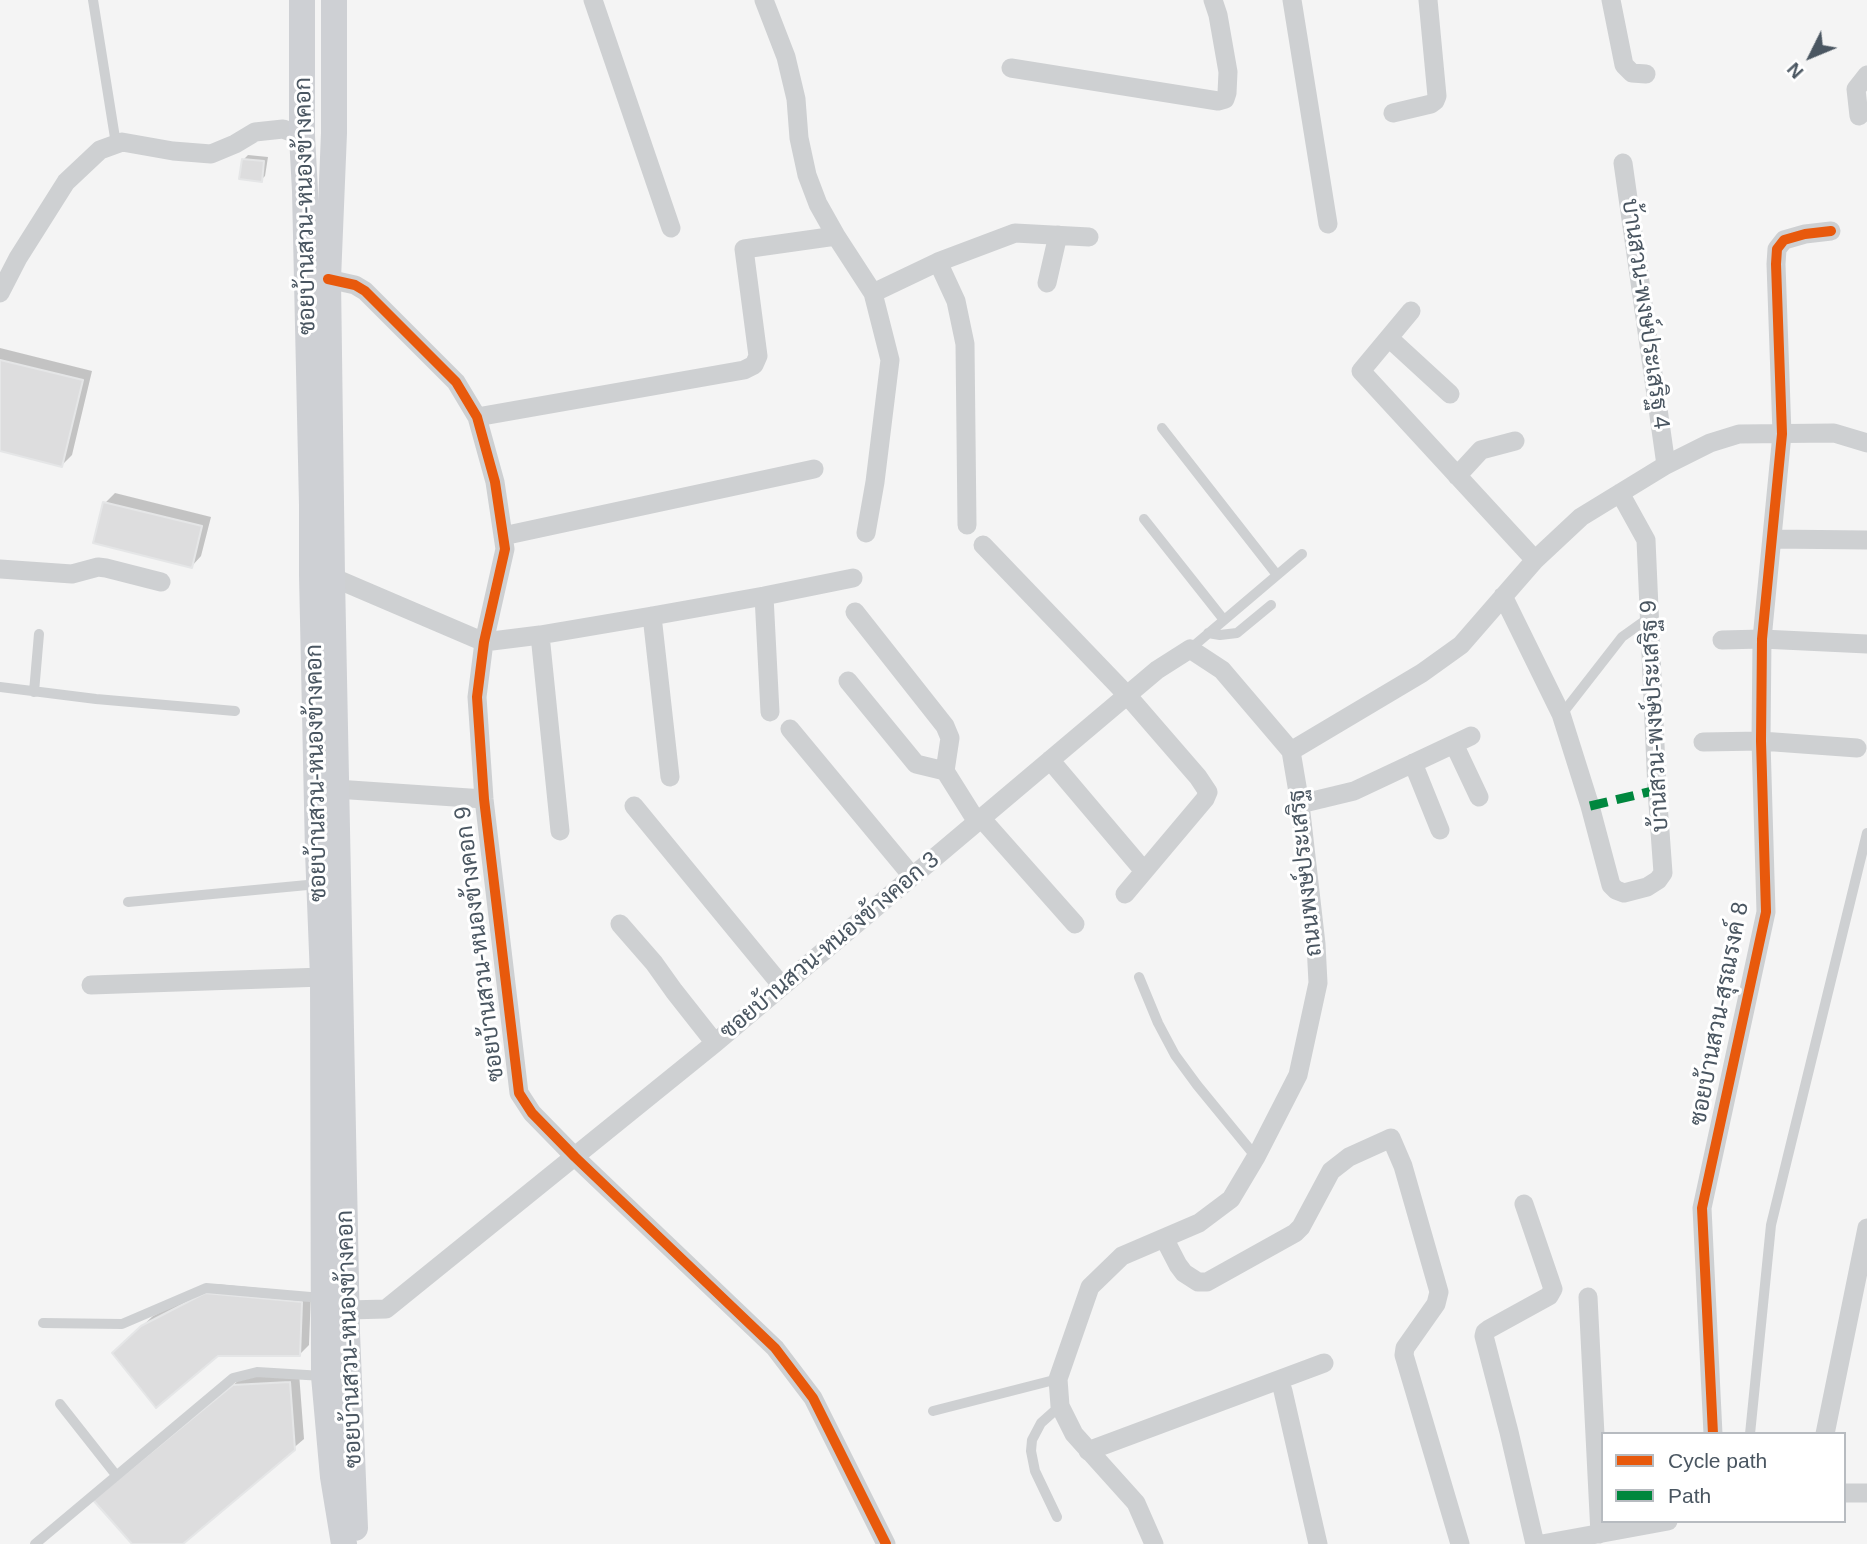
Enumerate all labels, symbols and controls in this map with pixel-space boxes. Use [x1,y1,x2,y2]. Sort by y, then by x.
north arrow [1776,21,1846,91]
text: N [1783,58,1808,83]
street label: ซอยบ้านสวน-หนองข้างคอก [290,77,322,335]
street label: บ้านสวน-พงษ์ประเสริฐ 4 [1615,197,1675,431]
street label: บ้านสวน-พงษ์ประเสริฐ 9 [1635,599,1675,833]
street label: ซอยบ้านสวน-หนองข้างคอก [301,644,333,902]
street label: ถนนพงษ์ประเสริฐ [1284,788,1328,958]
street label: ซอยบ้านสวน-หนองข้างคอก 9 [449,805,511,1083]
street label: ซอยบ้านสวน-หนองข้างคอก 3 [715,846,945,1046]
street label: ซอยบ้านสวน-สุรณรงค์ 8 [1685,900,1755,1128]
street label: ซอยบ้านสวน-หนองข้างคอก [332,1210,368,1468]
legend [1601,1432,1846,1523]
text: Cycle path [1668,1449,1767,1472]
text: Path [1668,1484,1711,1507]

